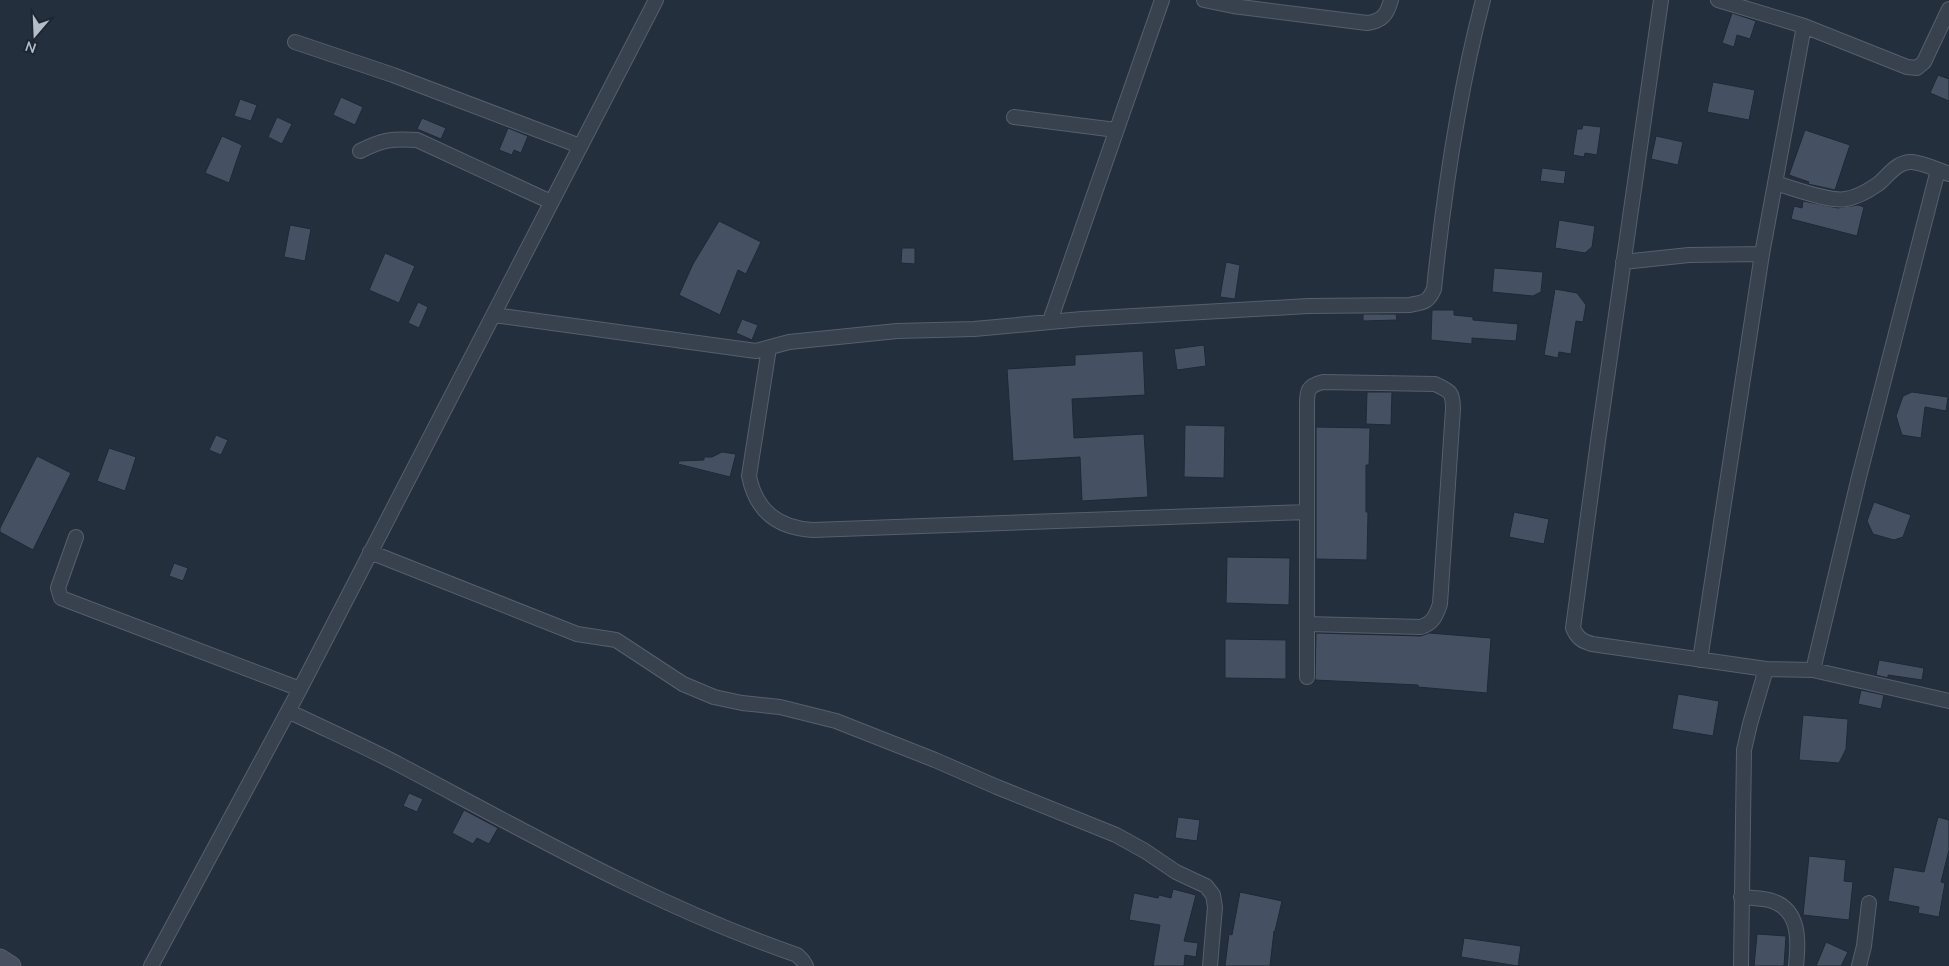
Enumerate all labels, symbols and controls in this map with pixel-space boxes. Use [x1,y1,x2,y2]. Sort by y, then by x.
north arrow [10,10,60,60]
text: N [23,36,39,58]

